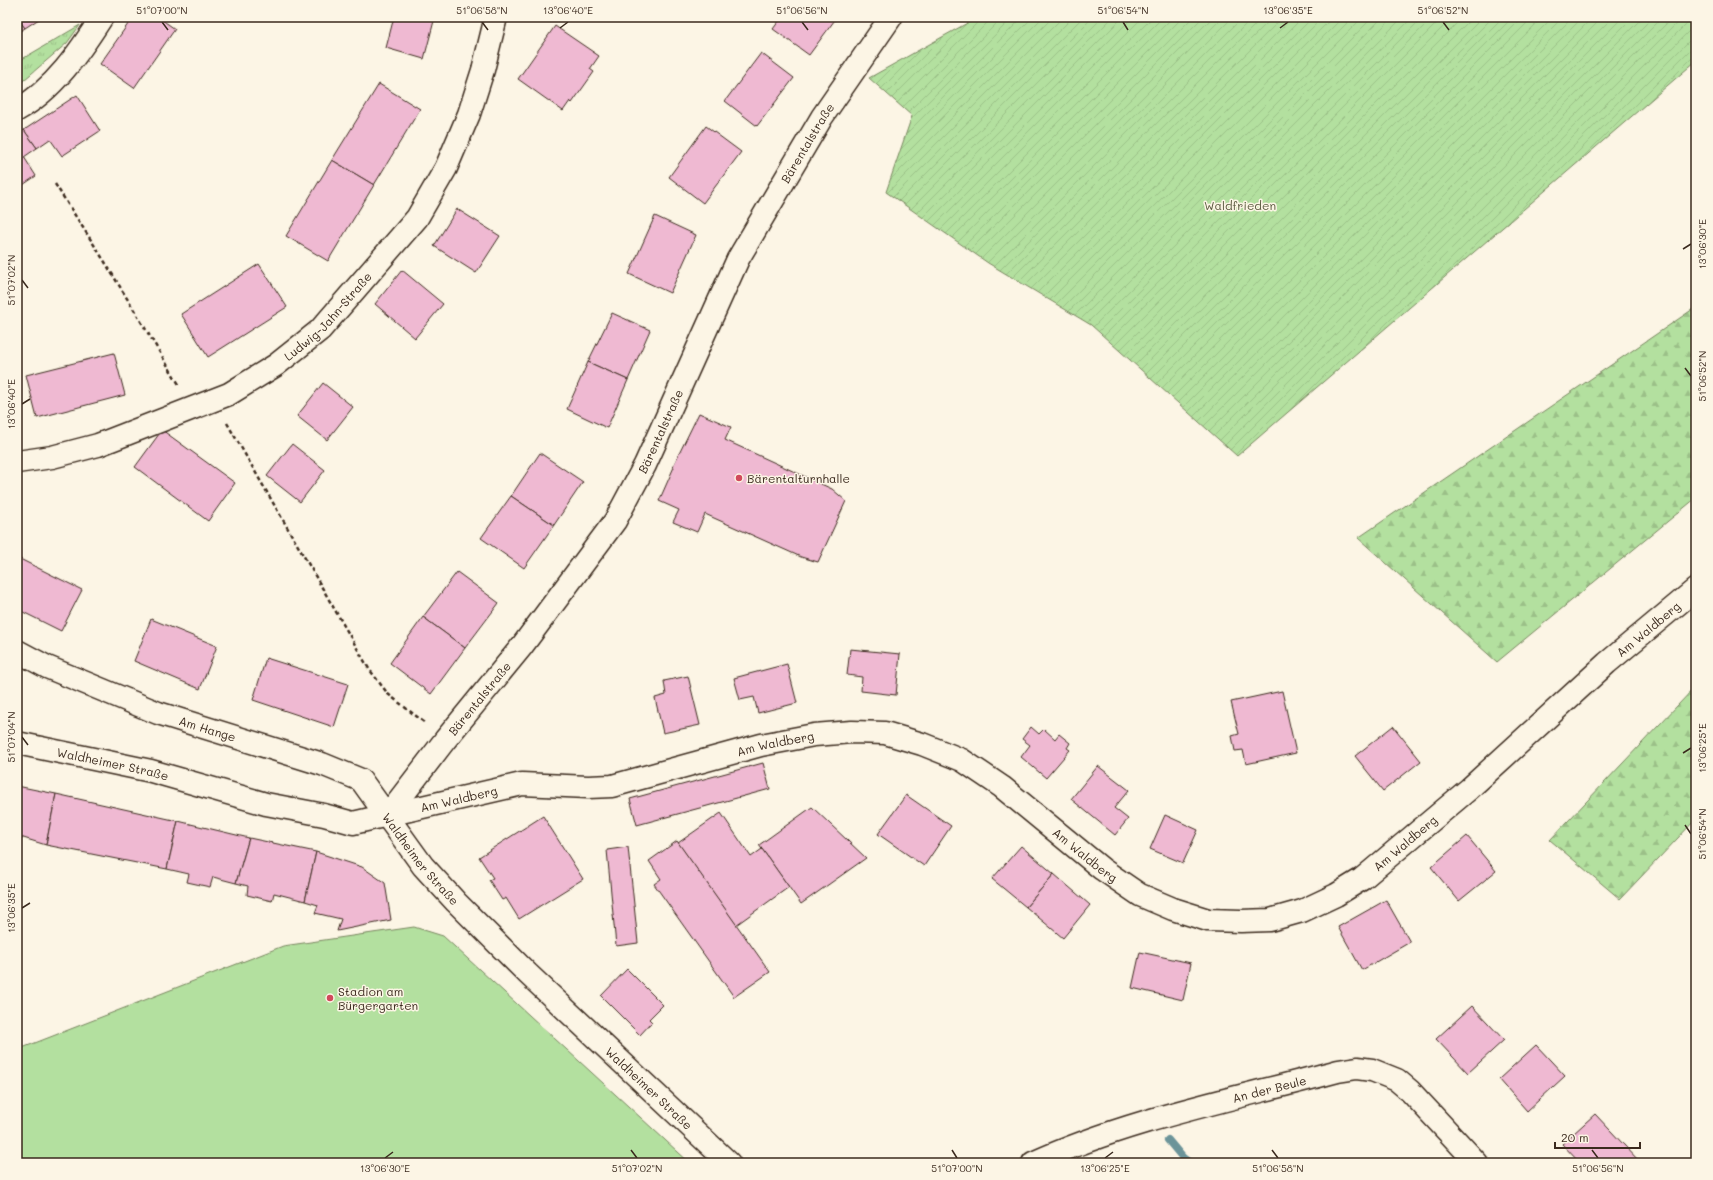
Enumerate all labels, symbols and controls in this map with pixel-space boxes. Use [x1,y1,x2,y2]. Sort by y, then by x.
text: 51°07'00"N [136,3,188,17]
text: 51°06'58"N [456,3,508,17]
text: 13°06'40"E [543,3,593,17]
text: 51°06'56"N [776,3,828,17]
text: 51°06'54"N [1097,3,1149,17]
text: 13°06'35"E [1263,3,1313,17]
text: 51°06'52"N [1418,3,1468,17]
street label: Bärentalstraße [777,100,837,186]
park label: Waldfrieden [1204,197,1276,213]
text: 13°06'30"E [1695,219,1709,269]
text: 51°07'02"N [4,255,18,305]
street label: Ludwig-Jahn-Straße [280,268,375,364]
text: 51°06'52"N [1695,351,1709,401]
text: 13°06'40"E [4,379,18,429]
street label: Bärentalstraße [634,387,686,476]
place label: Bärentalturnhalle [747,470,850,486]
marker: Bärentalturnhalle [734,473,744,483]
street label: Am Waldberg [1613,598,1683,660]
street label: Bärentalstraße [444,658,514,738]
text: 51°07'04"N [4,711,18,763]
street label: Am Hange [177,712,238,745]
text: 13°06'25"E [1695,723,1709,773]
street label: Am Waldberg [735,727,815,759]
street label: Waldheimer Straße [55,744,171,784]
street label: Am Waldberg [419,782,499,815]
text: 51°06'54"N [1695,808,1709,860]
street label: Waldheimer Straße [379,809,463,908]
street label: Am Waldberg [1370,812,1440,874]
street label: Am Waldberg [1050,824,1121,885]
text: 13°06'35"E [4,883,18,933]
place label: Stadion am Bürgergarten [338,983,418,1013]
marker: Stadion am Bürgergarten [325,993,335,1003]
street label: Waldheimer Straße [602,1043,696,1133]
street label: An der Beule [1231,1072,1308,1106]
scale bar [1555,1124,1640,1150]
text: 20 m [1561,1129,1589,1145]
text: 13°06'30"E [360,1161,410,1175]
text: 51°07'02"N [612,1161,662,1175]
text: 51°07'00"N [931,1161,983,1175]
text: 13°06'25"E [1080,1161,1130,1175]
text: 51°06'58"N [1252,1161,1304,1175]
text: 51°06'56"N [1572,1161,1624,1175]

